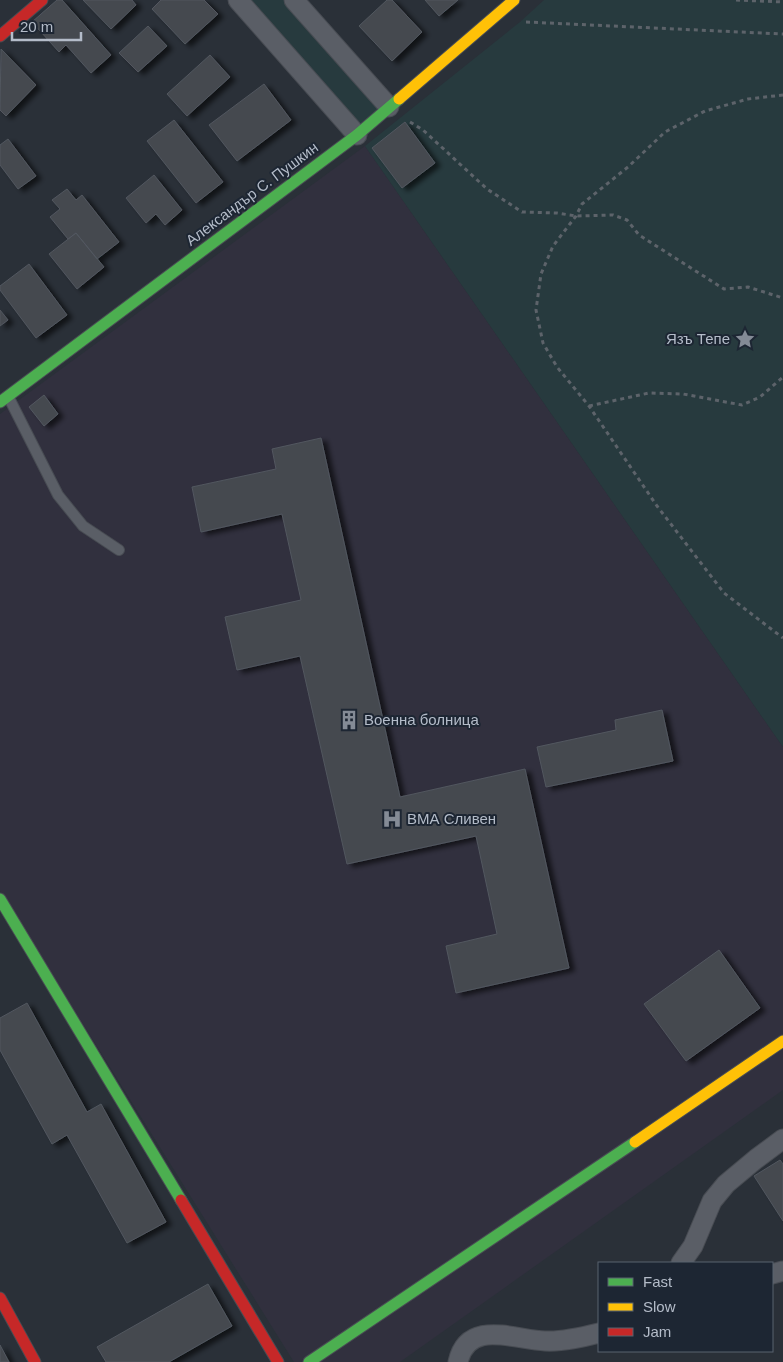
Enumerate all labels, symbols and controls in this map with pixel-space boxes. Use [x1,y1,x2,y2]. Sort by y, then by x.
scale bar [12,10,81,42]
text: 20 m [20,18,53,35]
street label: Александър С. Пушкин [182,138,321,249]
place icon: Язъ Тепе [734,328,756,350]
place label: Язъ Тепе [666,330,730,347]
building icon: Военна болница [338,709,360,731]
place label: Военна болница [364,711,479,728]
hospital icon: ВМА Сливен [381,808,403,830]
place label: ВМА Сливен [407,810,496,827]
legend [598,1262,773,1352]
text: Fast [643,1273,673,1290]
text: Slow [643,1298,676,1315]
text: Jam [643,1323,671,1340]

